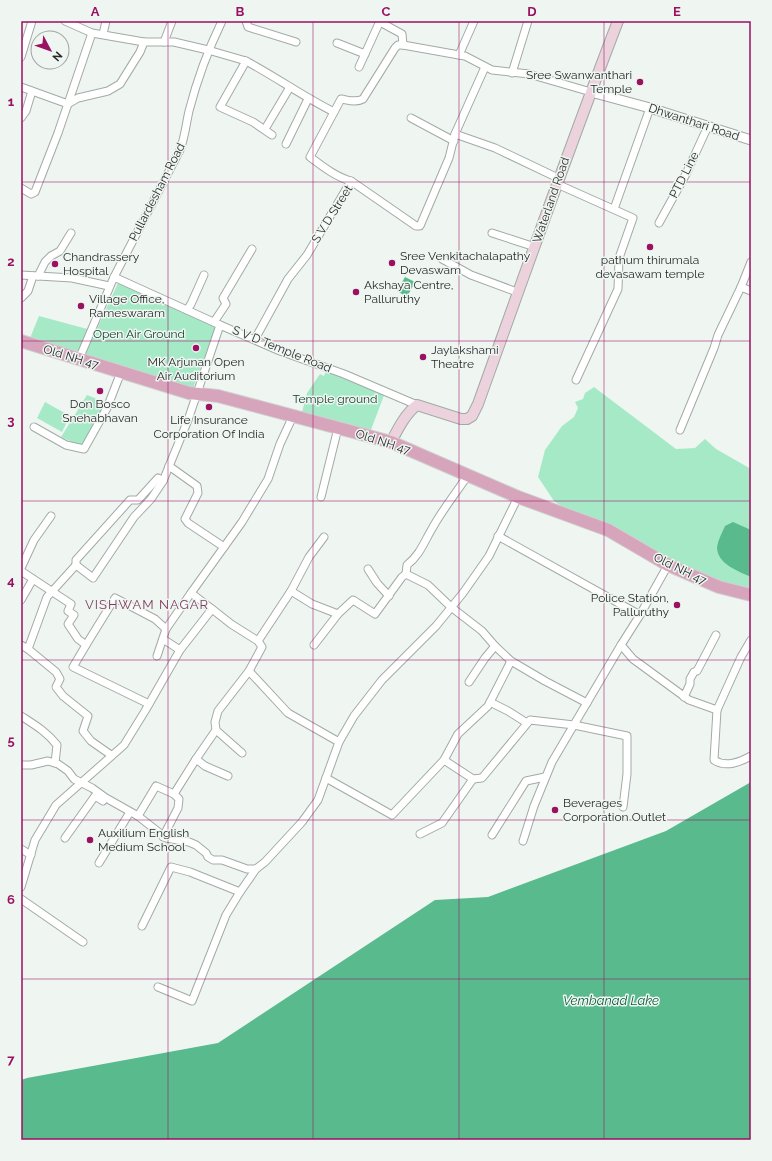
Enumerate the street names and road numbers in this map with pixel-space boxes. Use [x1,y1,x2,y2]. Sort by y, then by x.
street label: Dhwanthari Road [647,101,741,143]
street label: Pullardesham Road [126,141,188,243]
street label: PTD Line [666,150,702,200]
street label: Waterland Road [530,155,572,245]
street label: S V D Street [309,182,355,246]
street label: S V D Temple Road [230,323,334,375]
street label: Old NH 47 [42,342,101,372]
street label: Old NH 47 [354,427,413,458]
street label: Old NH 47 [651,550,709,588]

